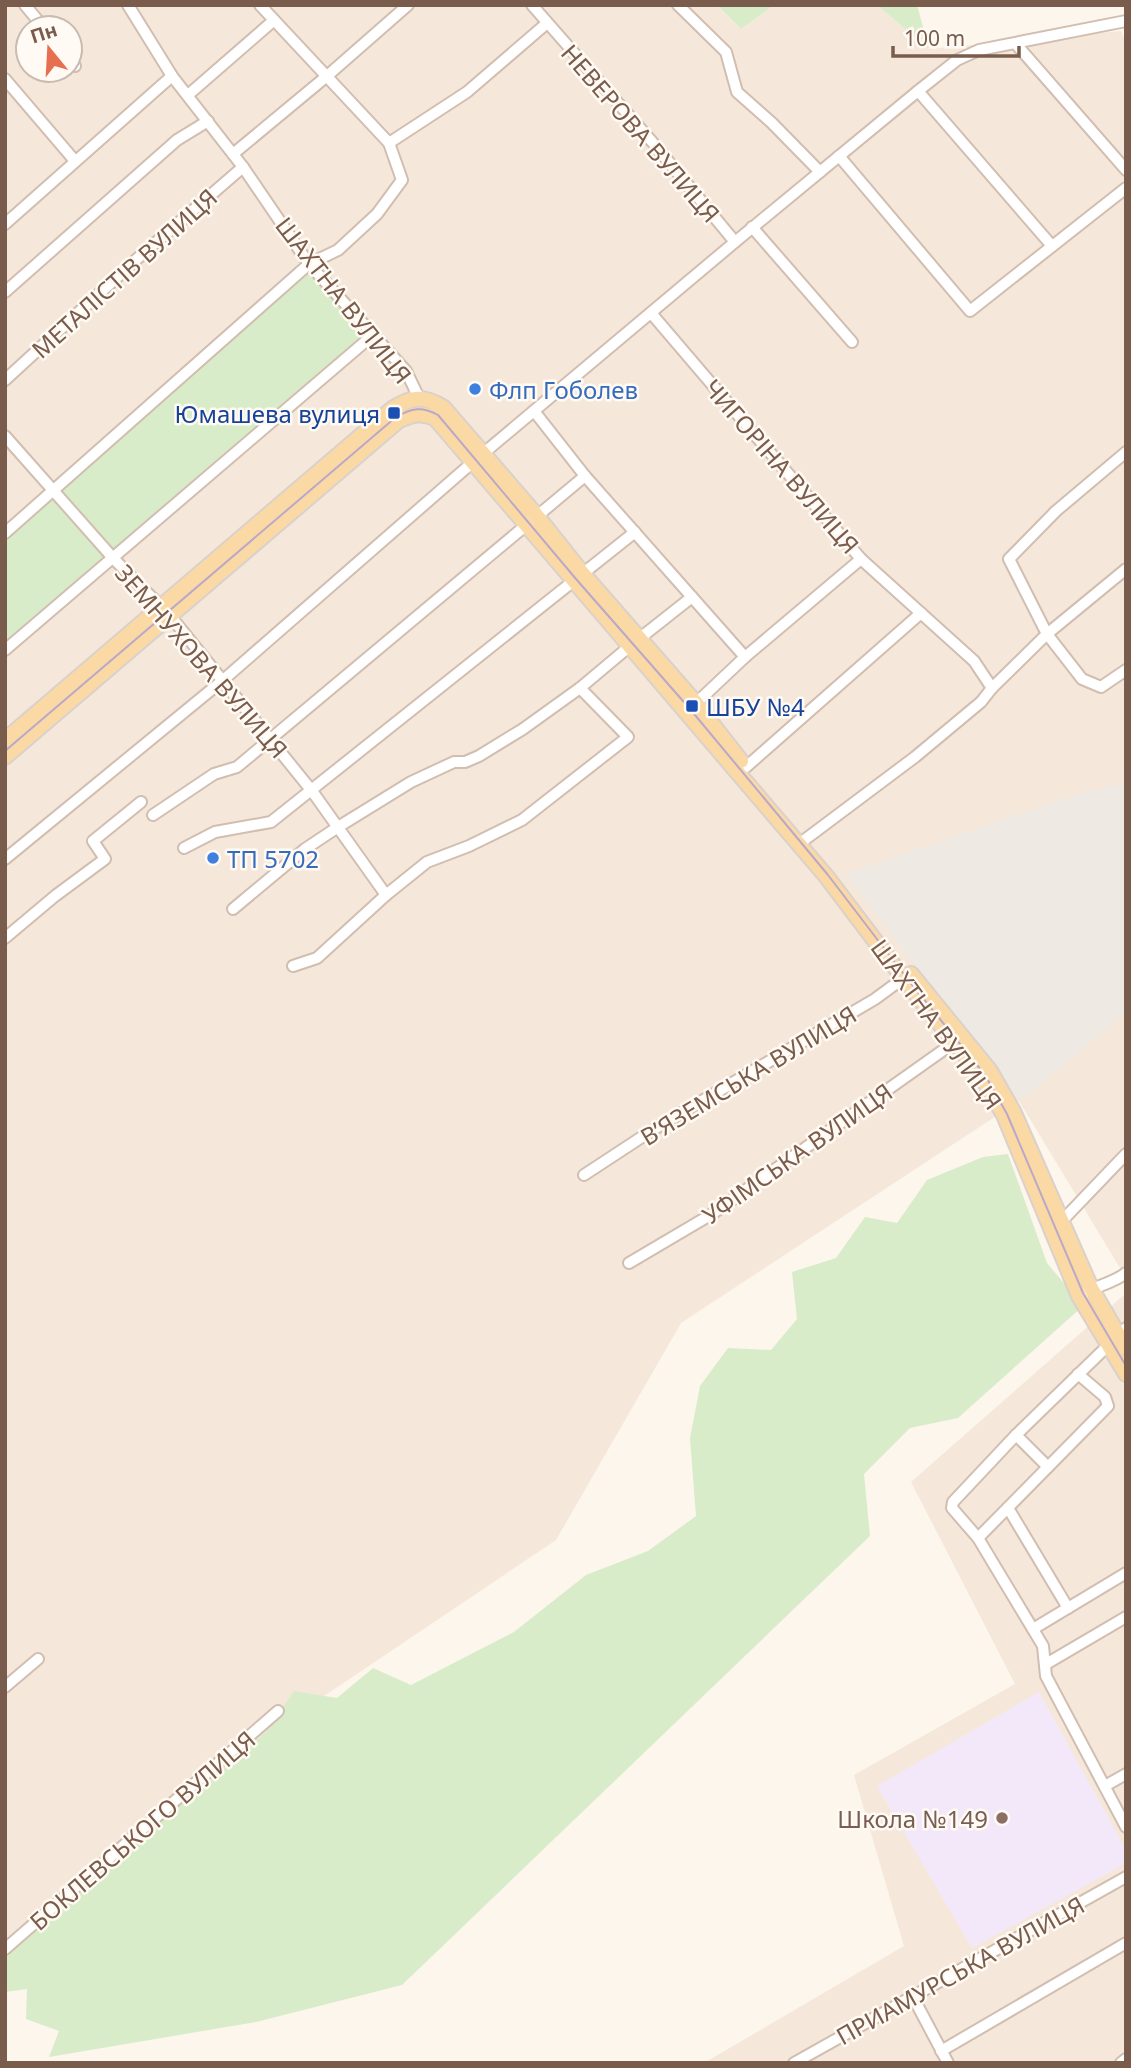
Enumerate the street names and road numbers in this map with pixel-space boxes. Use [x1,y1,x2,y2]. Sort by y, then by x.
street label: НЕВЕРОВА ВУЛИЦЯ [554,37,728,229]
street label: МЕТАЛІСТІВ ВУЛИЦЯ [24,181,224,365]
street label: ШАХТНА ВУЛИЦЯ [268,210,420,390]
street label: ЧИГОРІНА ВУЛИЦЯ [697,372,867,560]
street label: ЗЕМНУХОВА ВУЛИЦЯ [109,557,295,765]
street label: ШАХТНА ВУЛИЦЯ [864,932,1010,1116]
street label: В’ЯЗЕМСЬКА ВУЛИЦЯ [634,997,862,1153]
street label: УФІМСЬКА ВУЛИЦЯ [695,1075,899,1231]
street label: БОКЛЕВСЬКОГО ВУЛИЦЯ [22,1723,262,1937]
street label: ПРИАМУРСЬКА ВУЛИЦЯ [830,1888,1090,2052]

